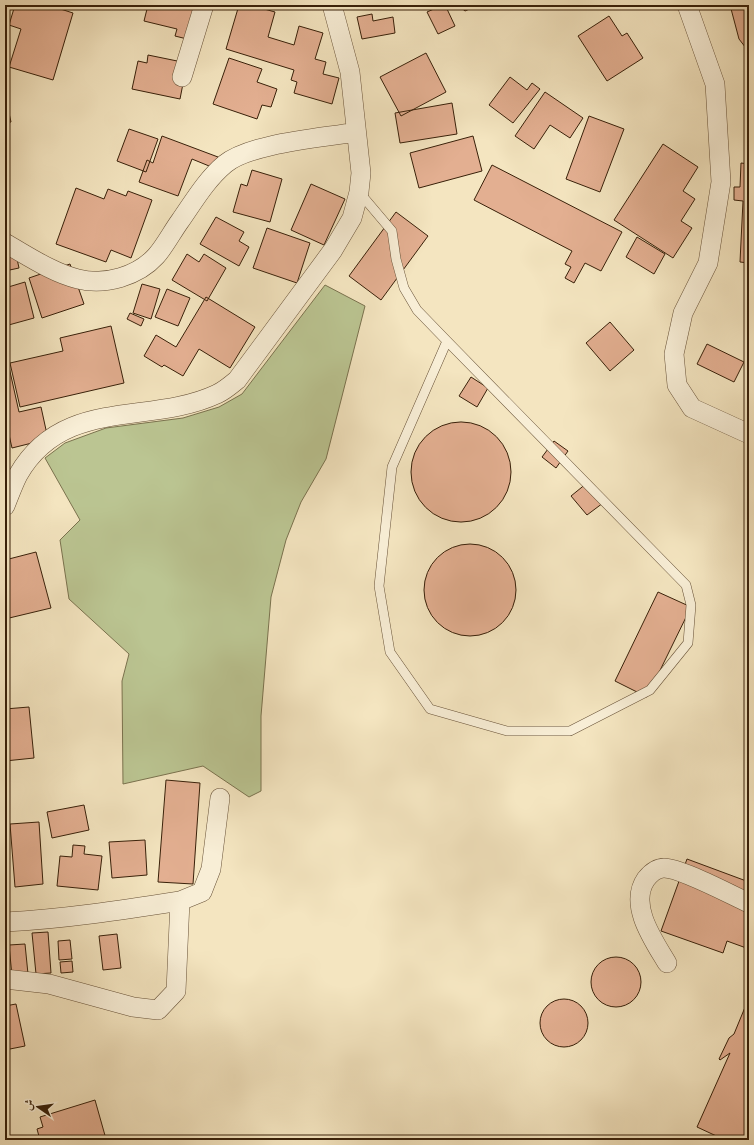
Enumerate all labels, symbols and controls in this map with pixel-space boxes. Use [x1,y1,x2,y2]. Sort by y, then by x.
north arrow [18,1087,58,1127]
text: ش [21,1098,37,1112]

